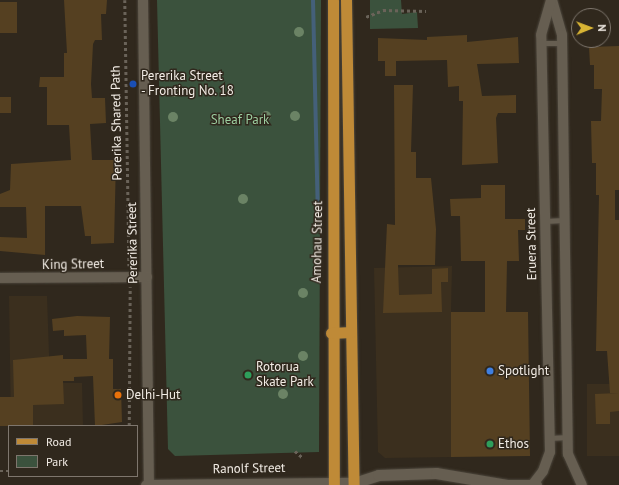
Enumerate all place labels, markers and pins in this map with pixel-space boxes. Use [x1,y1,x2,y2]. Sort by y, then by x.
place label: Pererika Street - Fronting No. 18 [141,69,236,100]
marker: Pererika Street - Fronting No. 18 [128,79,138,89]
place label: Rotorua Skate Park [256,360,314,391]
place label: Spotlight [498,363,549,379]
marker: Spotlight [485,366,495,376]
marker: Rotorua Skate Park [243,370,253,380]
place label: Delhi-Hut [126,387,180,403]
marker: Delhi-Hut [113,390,123,400]
place label: Ethos [498,436,529,452]
marker: Ethos [485,439,495,449]

